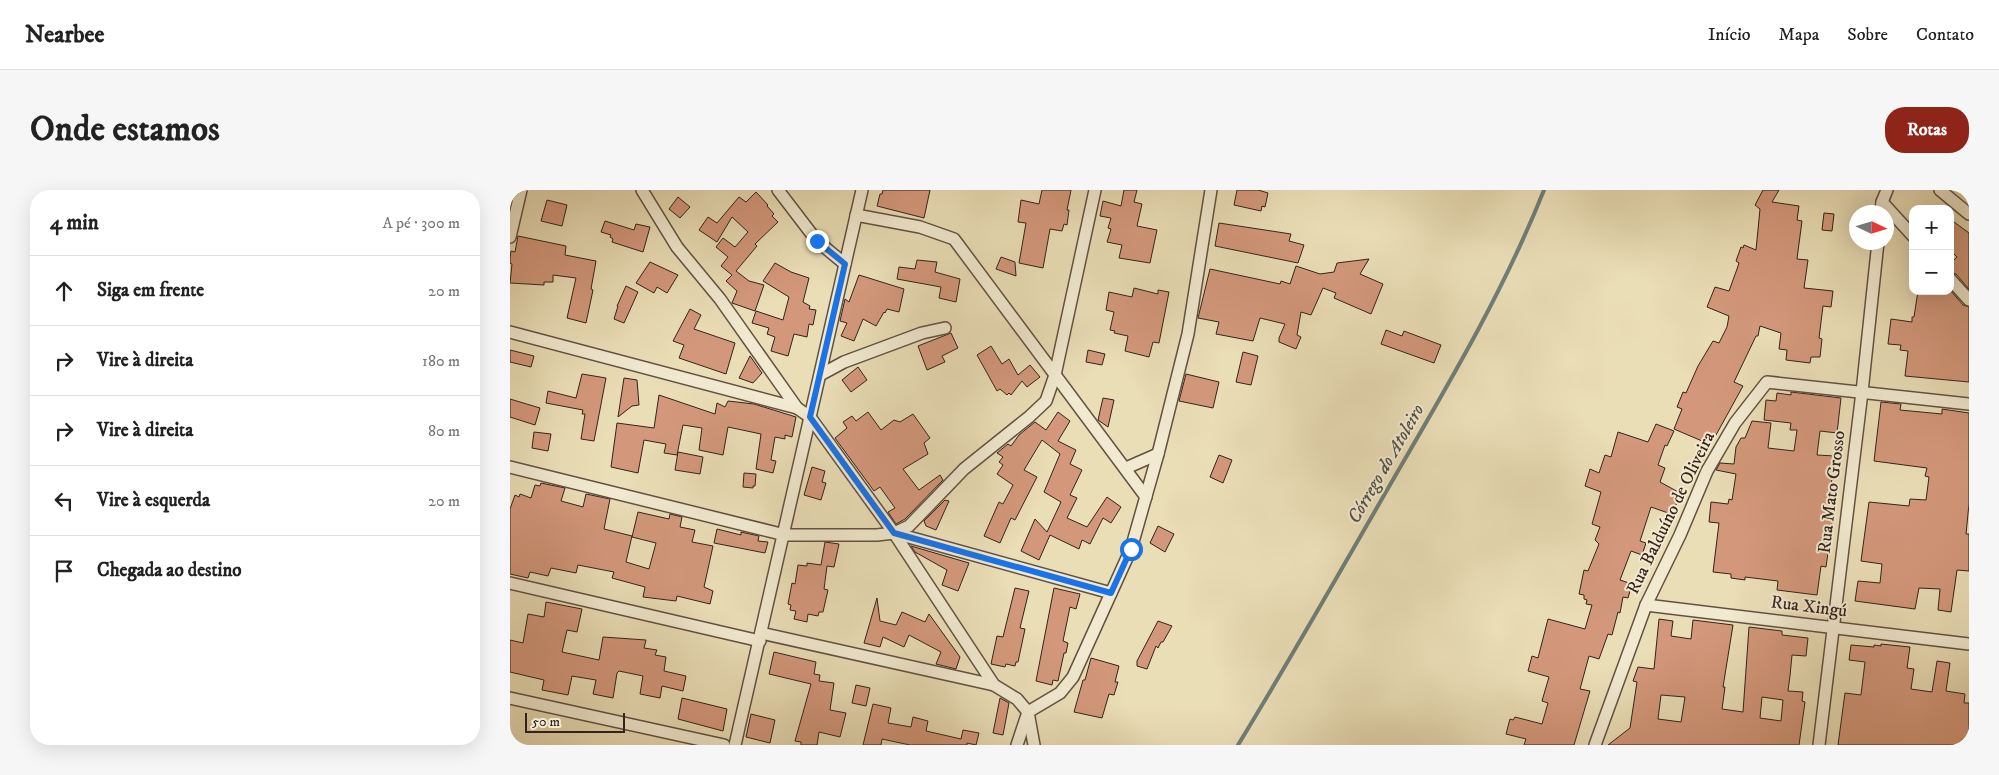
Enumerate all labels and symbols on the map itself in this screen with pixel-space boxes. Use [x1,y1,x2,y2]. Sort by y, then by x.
north arrow [1849,205,1894,250]
route end [806,230,829,253]
water label: Córrego do Atoleiro [1342,400,1430,528]
street label: Rua Balduíno de Oliveira [1622,428,1720,598]
street label: Rua Mato Grosso [1814,429,1850,555]
route start [1120,538,1143,561]
street label: Rua Xingú [1770,591,1849,623]
scale bar [525,710,625,733]

